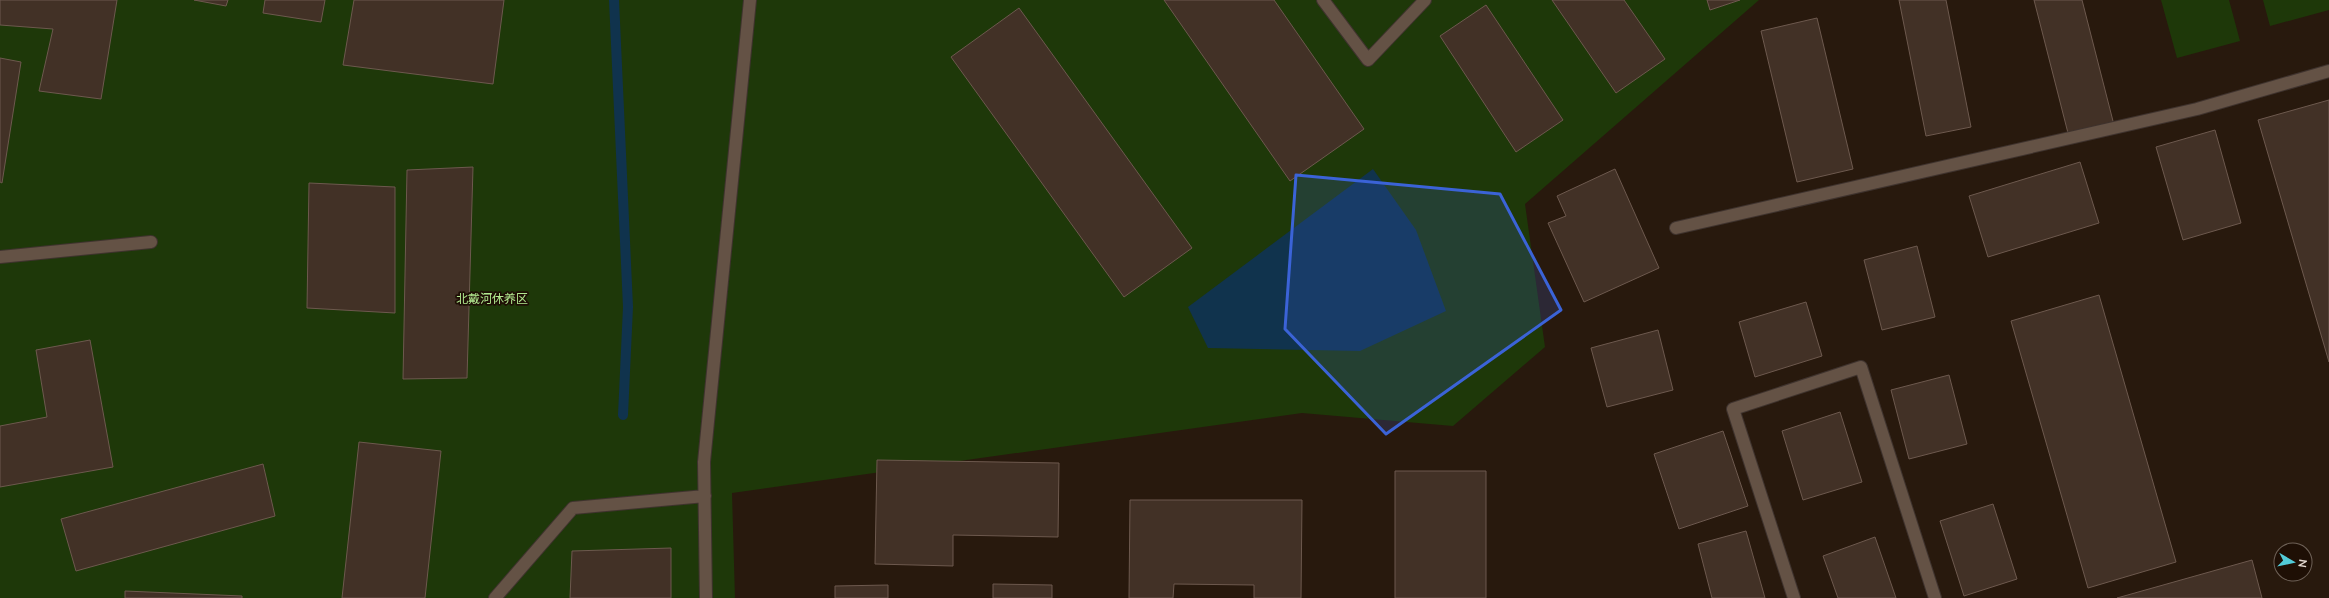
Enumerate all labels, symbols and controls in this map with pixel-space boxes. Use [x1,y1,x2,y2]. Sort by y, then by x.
park label: 北戴河休养区 [456,291,528,306]
north arrow [2273,542,2313,582]
text: N [2295,558,2310,569]

